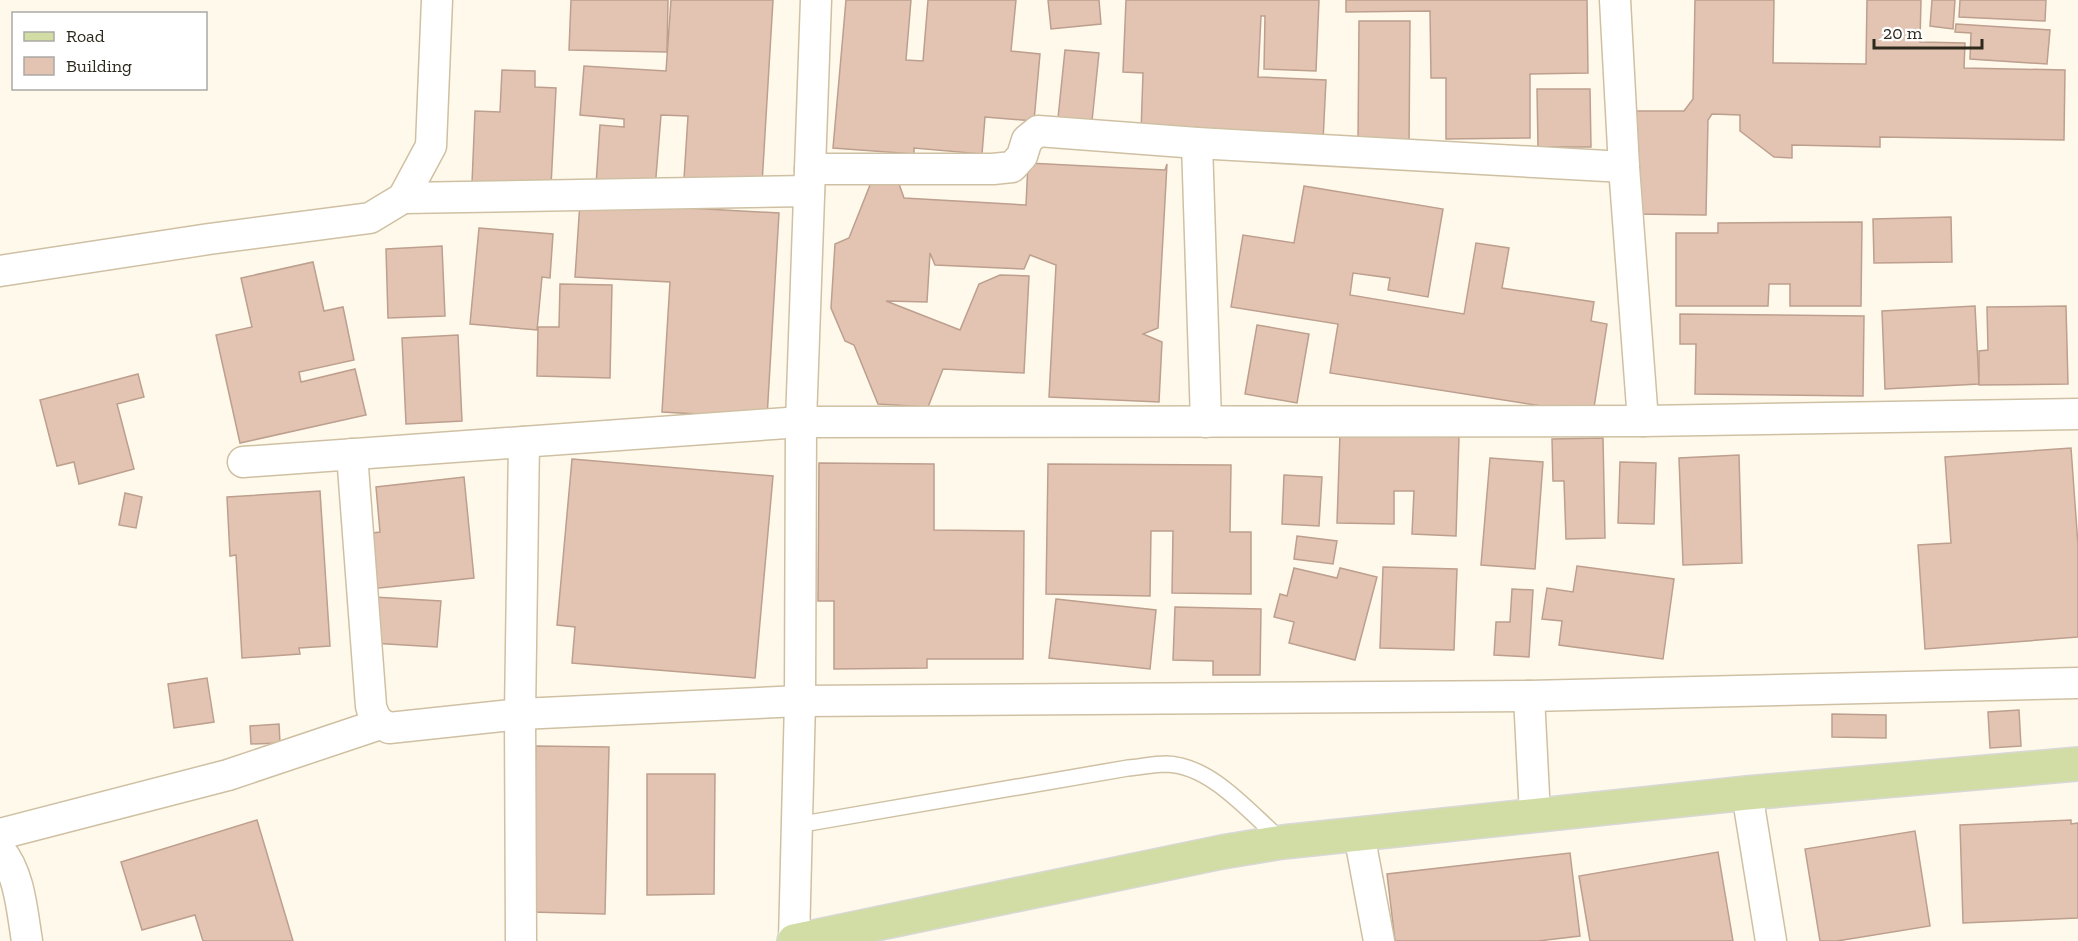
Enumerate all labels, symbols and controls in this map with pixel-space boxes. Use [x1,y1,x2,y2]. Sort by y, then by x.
legend [12,12,207,90]
scale bar [1874,12,1982,50]
text: 20 m [1883,22,1923,44]
text: Road [66,25,105,47]
text: Building [66,55,132,77]

